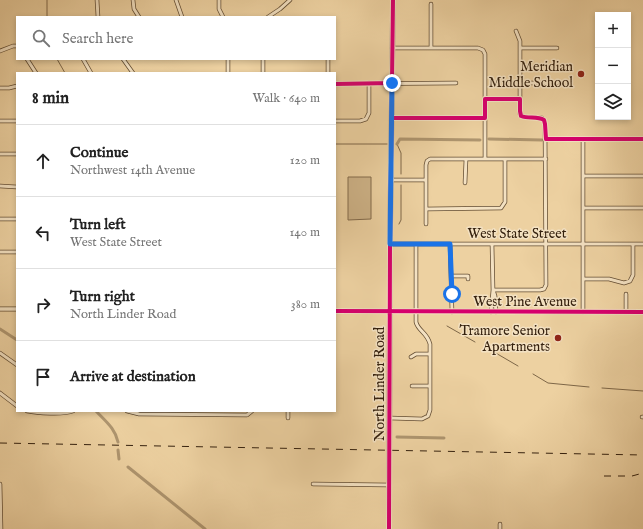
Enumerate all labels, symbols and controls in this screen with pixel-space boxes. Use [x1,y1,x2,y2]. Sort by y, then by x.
map controls [595,12,631,120]
button: + [595,12,631,48]
search box [16,16,336,60]
icon: search [30,27,52,49]
text: Search here [62,29,133,48]
button: − [595,48,631,84]
place label: Meridian Middle School [489,58,574,92]
marker: Meridian Middle School [576,69,586,79]
route end [383,74,401,92]
button: layers [595,84,631,120]
text: 8 min [32,88,69,109]
text: Walk · 640 m [253,90,320,107]
text: Continue [70,143,128,162]
icon: ahead [32,150,54,172]
text: 120 m [290,152,320,169]
text: Northwest 14th Avenue [70,162,195,179]
text: Turn left [70,215,126,234]
icon: left [32,222,54,244]
text: 140 m [290,224,320,241]
street label: West State Street [468,225,567,243]
text: West State Street [70,234,162,251]
route start [443,285,461,303]
text: Turn right [70,287,135,306]
street label: West Pine Avenue [473,293,577,311]
icon: right [32,294,54,316]
text: 380 m [291,296,320,313]
text: North Linder Road [70,306,176,323]
place label: Tramore Senior Apartments [459,322,550,356]
street label: North Linder Road [371,326,389,441]
marker: Tramore Senior Apartments [553,333,563,343]
icon: arrive [32,366,54,388]
text: Arrive at destination [70,367,196,386]

